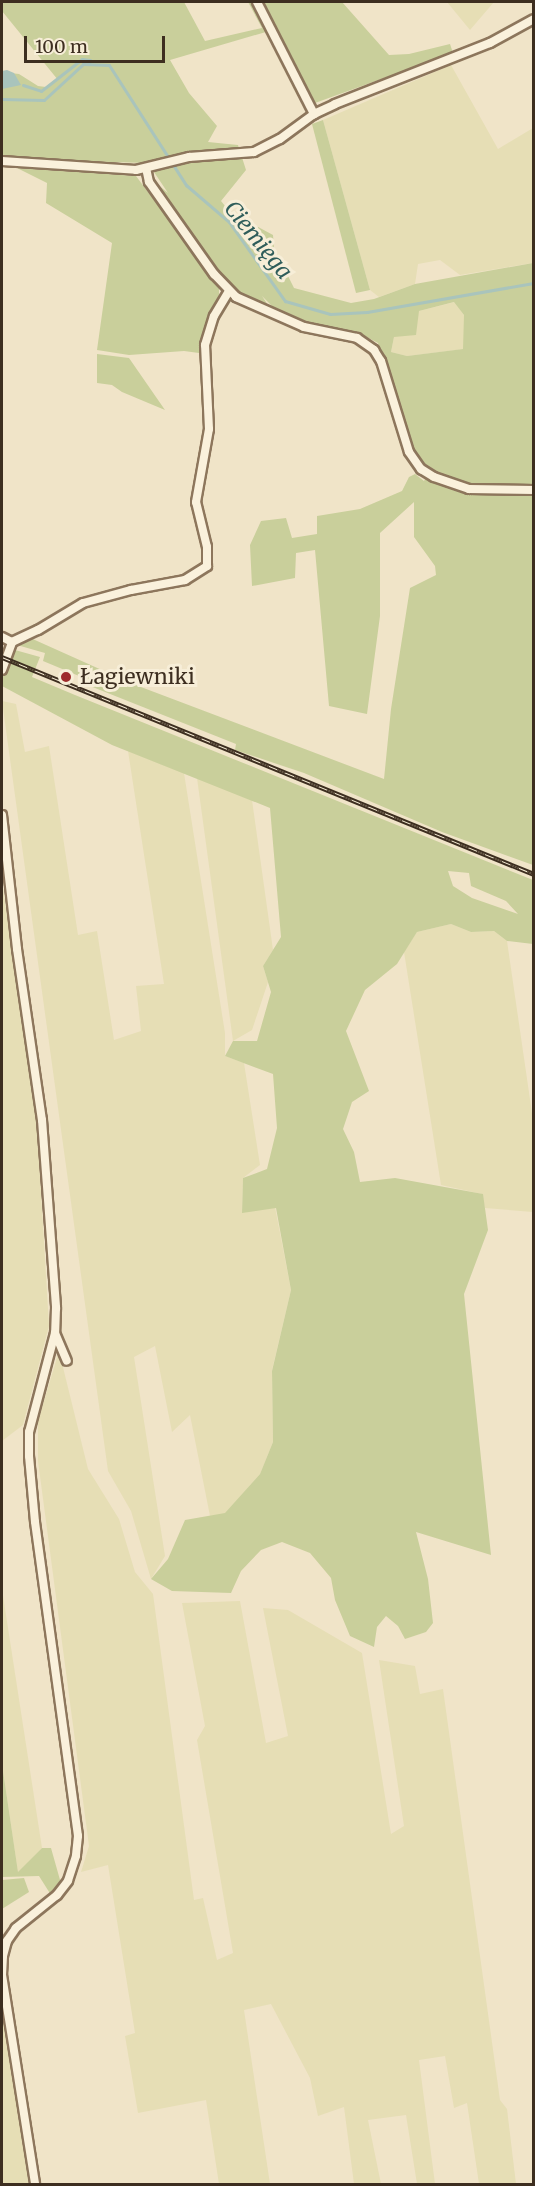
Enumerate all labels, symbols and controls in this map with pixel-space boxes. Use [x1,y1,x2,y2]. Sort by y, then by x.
scale bar [27,24,168,62]
text: 100 m [35,35,88,58]
water label: Ciemięga [218,195,298,285]
place label: Łagiewniki [80,664,195,690]
marker: Łagiewniki [57,668,75,686]

